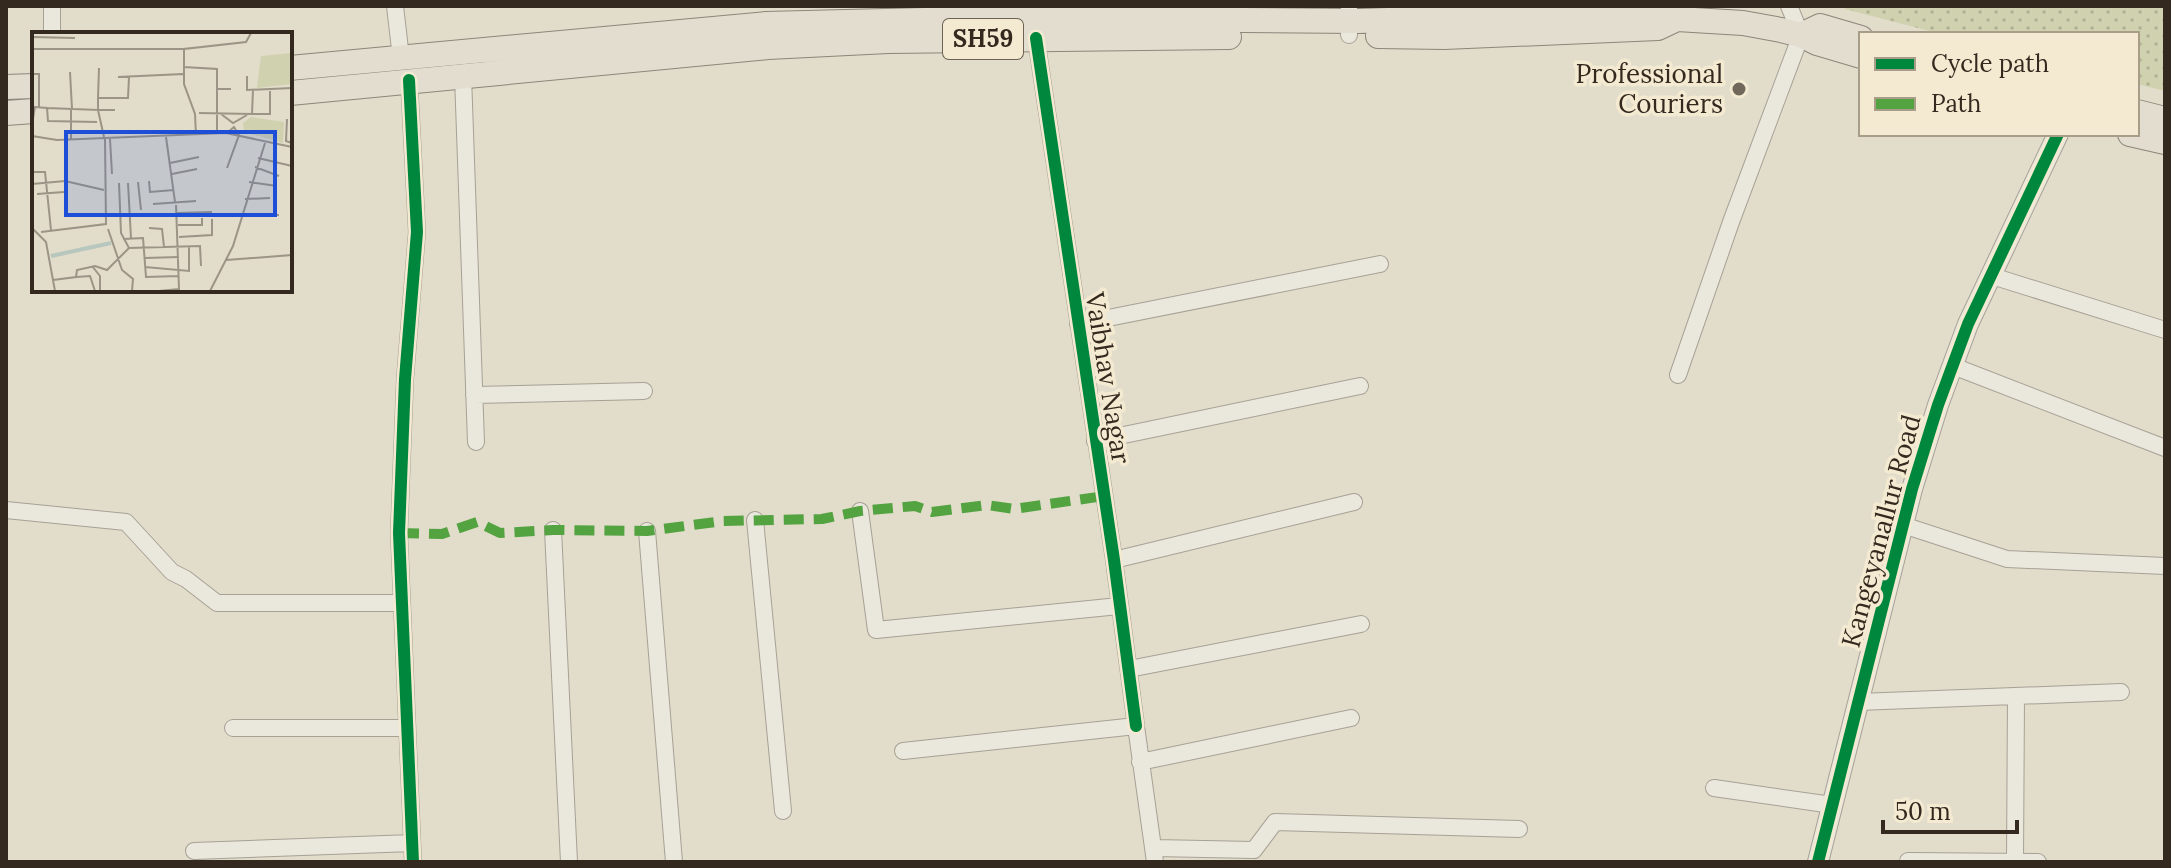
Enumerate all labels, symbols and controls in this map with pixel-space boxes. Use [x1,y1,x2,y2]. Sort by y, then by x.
road number: SH59 [943,19,1023,59]
inset map [32,32,292,292]
legend [1859,32,2139,136]
text: Cycle path [1931,48,2049,79]
place label: Professional Couriers [1575,57,1723,120]
marker: Professional Couriers [1730,80,1748,98]
text: Path [1931,88,1981,119]
street label: Vaibhav Nagar [1079,289,1138,467]
street label: Kangeyanallur Road [1834,411,1927,651]
scale bar [1883,784,2017,834]
text: 50 m [1895,796,1951,827]

